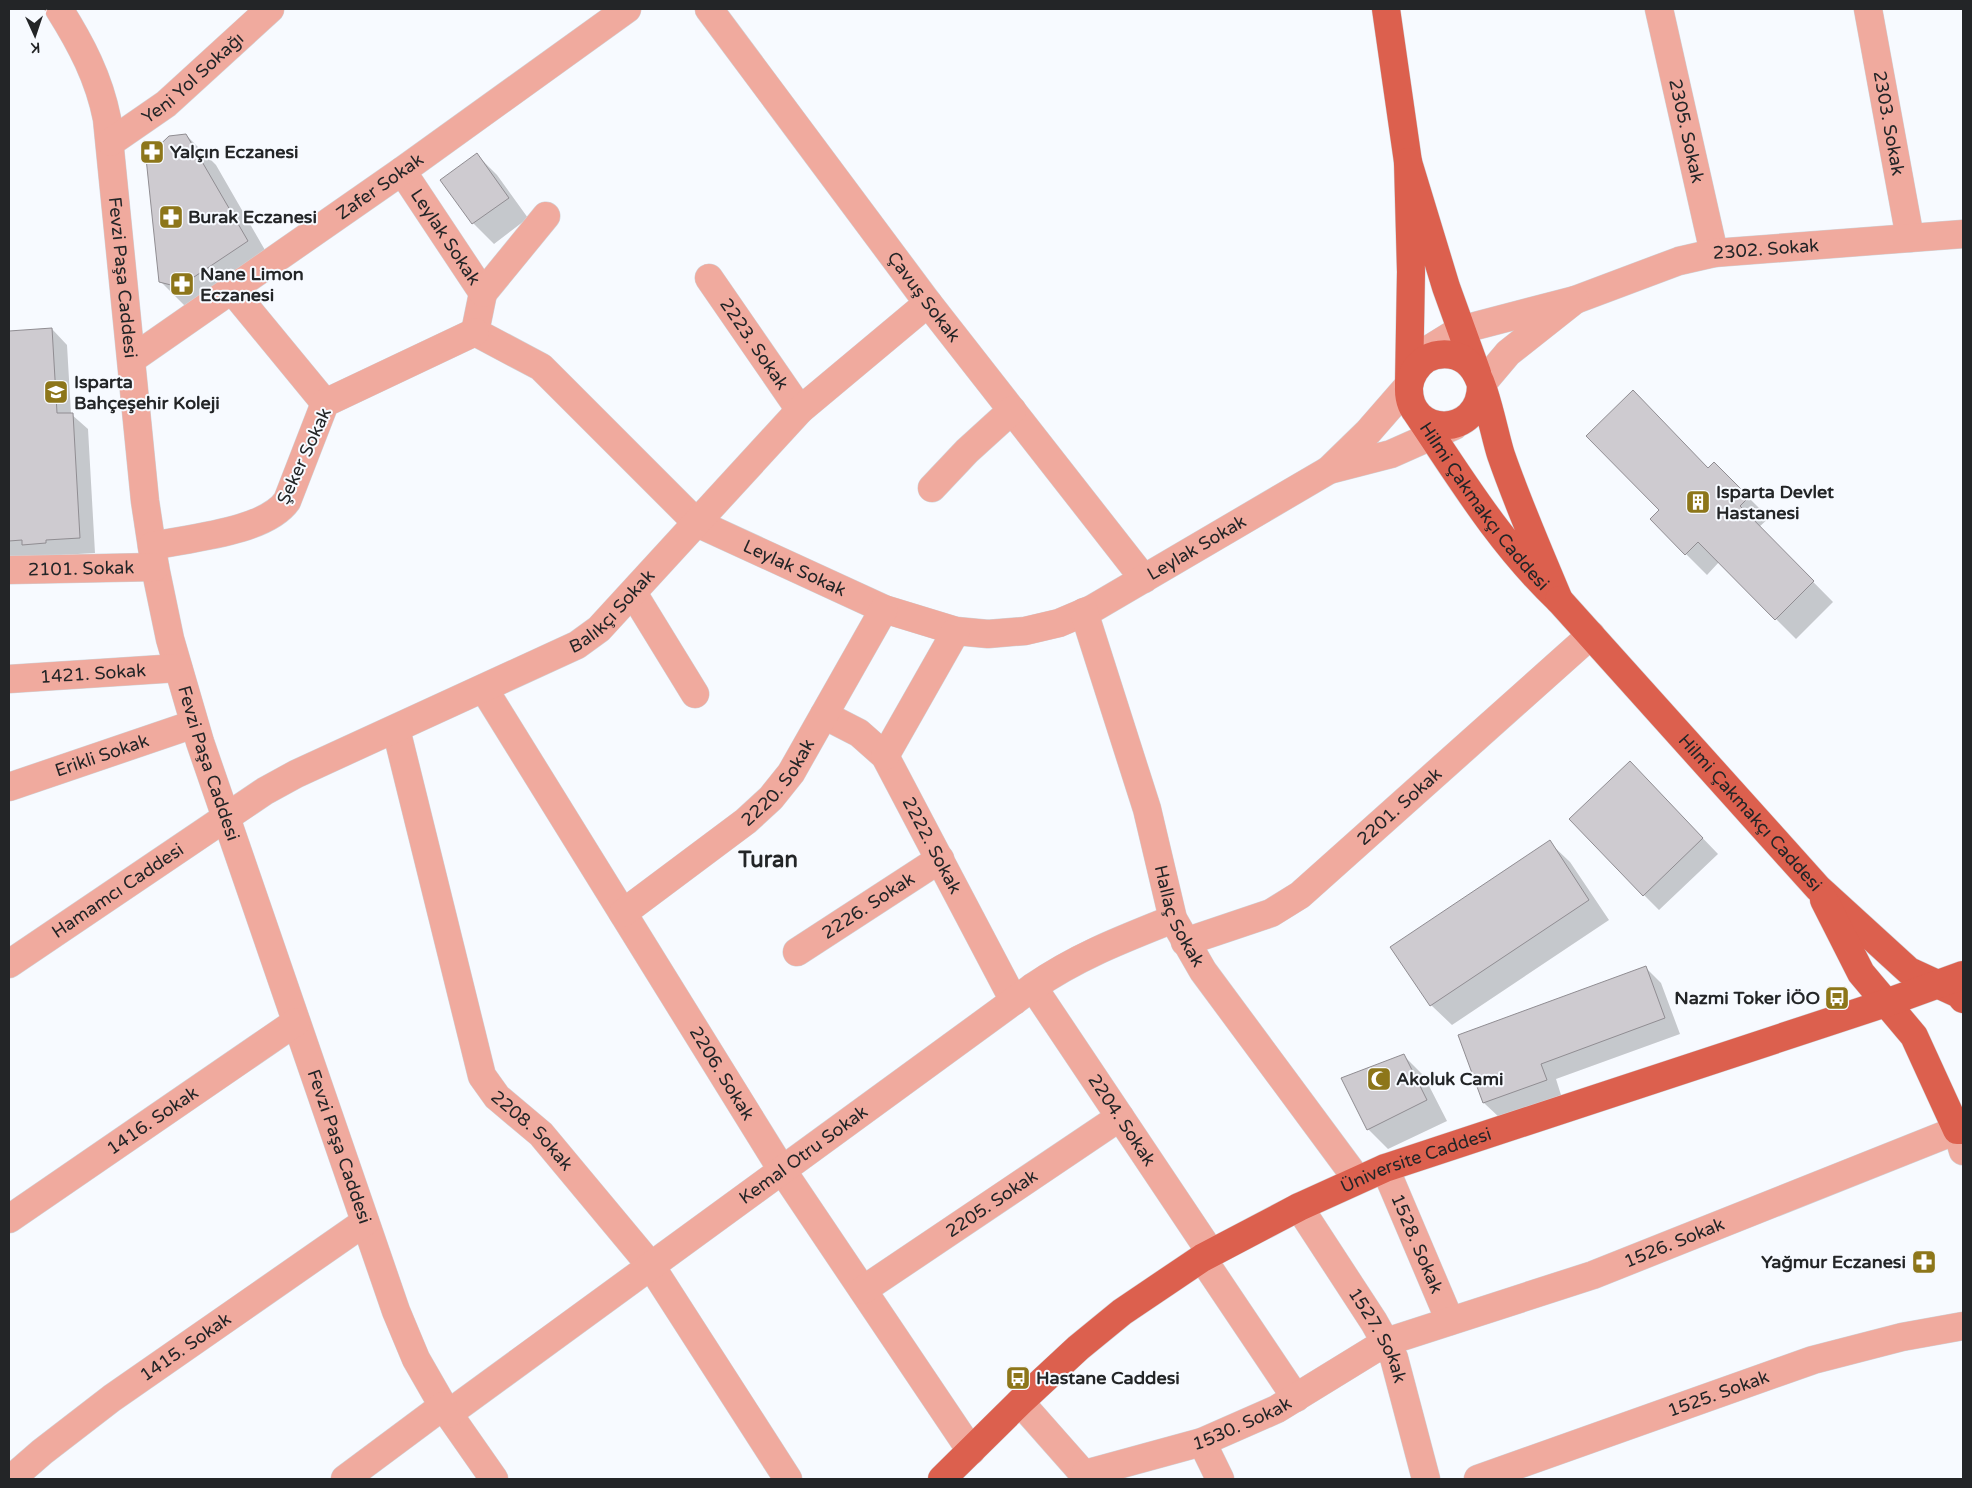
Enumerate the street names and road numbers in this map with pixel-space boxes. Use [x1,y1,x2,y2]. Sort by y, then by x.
street label: Yeni Yol Sokağı [137,28,248,128]
street label: 2303. Sokak [1869,69,1909,178]
street label: 2305. Sokak [1664,77,1709,185]
street label: Zafer Sokak [332,148,428,224]
street label: Leylak Sokak [406,185,486,289]
street label: Fevzi Paşa Caddesi [104,196,142,359]
street label: 2302. Sokak [1712,234,1820,264]
street label: Çavuş Sokak [882,247,965,346]
street label: 2223. Sokak [715,294,794,394]
street label: Şeker Sokak [272,404,336,508]
street label: Hilmi Çakmakçı Caddesi [1415,418,1554,595]
street label: Leylak Sokak [1143,510,1250,585]
street label: Leylak Sokak [740,535,850,601]
street label: 2101. Sokak [28,556,135,581]
street label: Balıkçı Sokak [566,565,659,658]
street label: 1421. Sokak [39,659,147,688]
street label: Fevzi Paşa Caddesi [173,683,244,844]
street label: Erikli Sokak [52,729,152,782]
street label: Hilmi Çakmakçı Caddesi [1674,729,1827,896]
street label: 2220. Sokak [737,735,819,831]
street label: 2201. Sokak [1352,763,1446,850]
street label: 2222. Sokak [898,793,967,898]
street label: Hamamcı Caddesi [47,838,188,943]
street label: Hallaç Sokak [1150,863,1209,971]
street label: 2226. Sokak [818,867,919,944]
street label: 2206. Sokak [685,1022,759,1124]
street label: Fevzi Paşa Caddesi [303,1066,376,1227]
street label: 2204. Sokak [1083,1070,1161,1170]
street label: 1416. Sokak [102,1081,203,1160]
street label: 2208. Sokak [487,1086,578,1175]
street label: Kemal Otru Sokak [735,1100,872,1209]
street label: Üniversite Caddesi [1337,1123,1494,1198]
street label: 2205. Sokak [941,1165,1042,1242]
street label: 1528. Sokak [1386,1190,1448,1297]
street label: 1526. Sokak [1621,1213,1728,1273]
street label: 1527. Sokak [1343,1283,1411,1385]
street label: 1415. Sokak [136,1307,235,1386]
street label: 1525. Sokak [1665,1365,1772,1422]
street label: 1530. Sokak [1190,1392,1296,1455]

